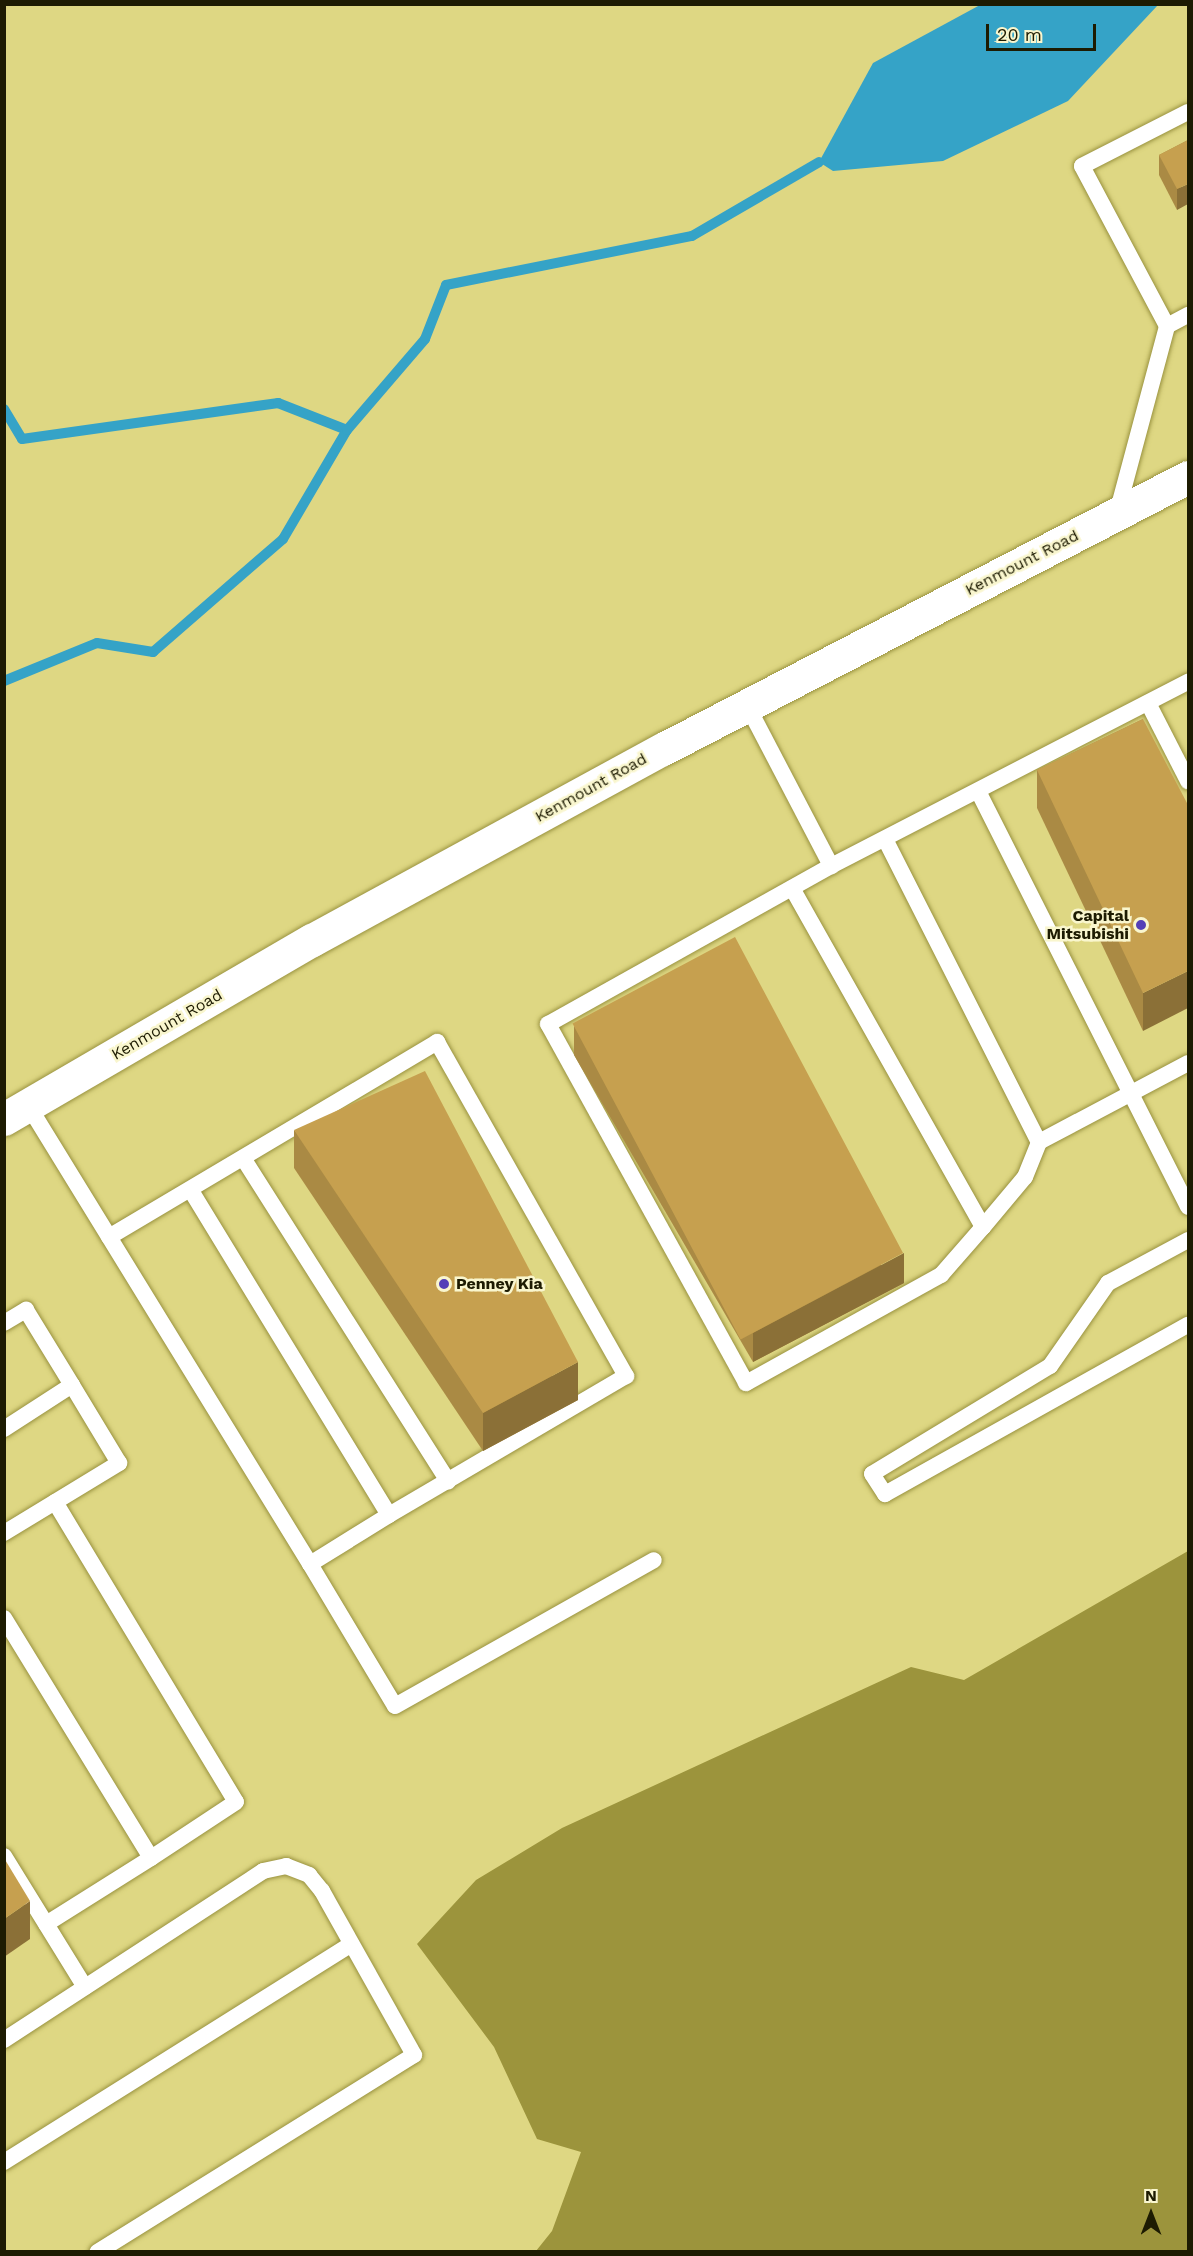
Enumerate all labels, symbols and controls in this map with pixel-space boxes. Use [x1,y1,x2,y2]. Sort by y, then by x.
scale bar [989,12,1098,50]
text: 20 m [997,24,1042,45]
street label: Kenmount Road [962,526,1082,600]
street label: Kenmount Road [532,749,650,827]
place label: Capital Mitsubishi [1047,906,1129,944]
marker: Capital Mitsubishi [1134,918,1148,932]
street label: Kenmount Road [108,986,226,1064]
place label: Penney Kia [456,1274,543,1294]
marker: Penney Kia [437,1277,451,1291]
north arrow [1121,2184,1181,2244]
text: N [1145,2186,1157,2205]

